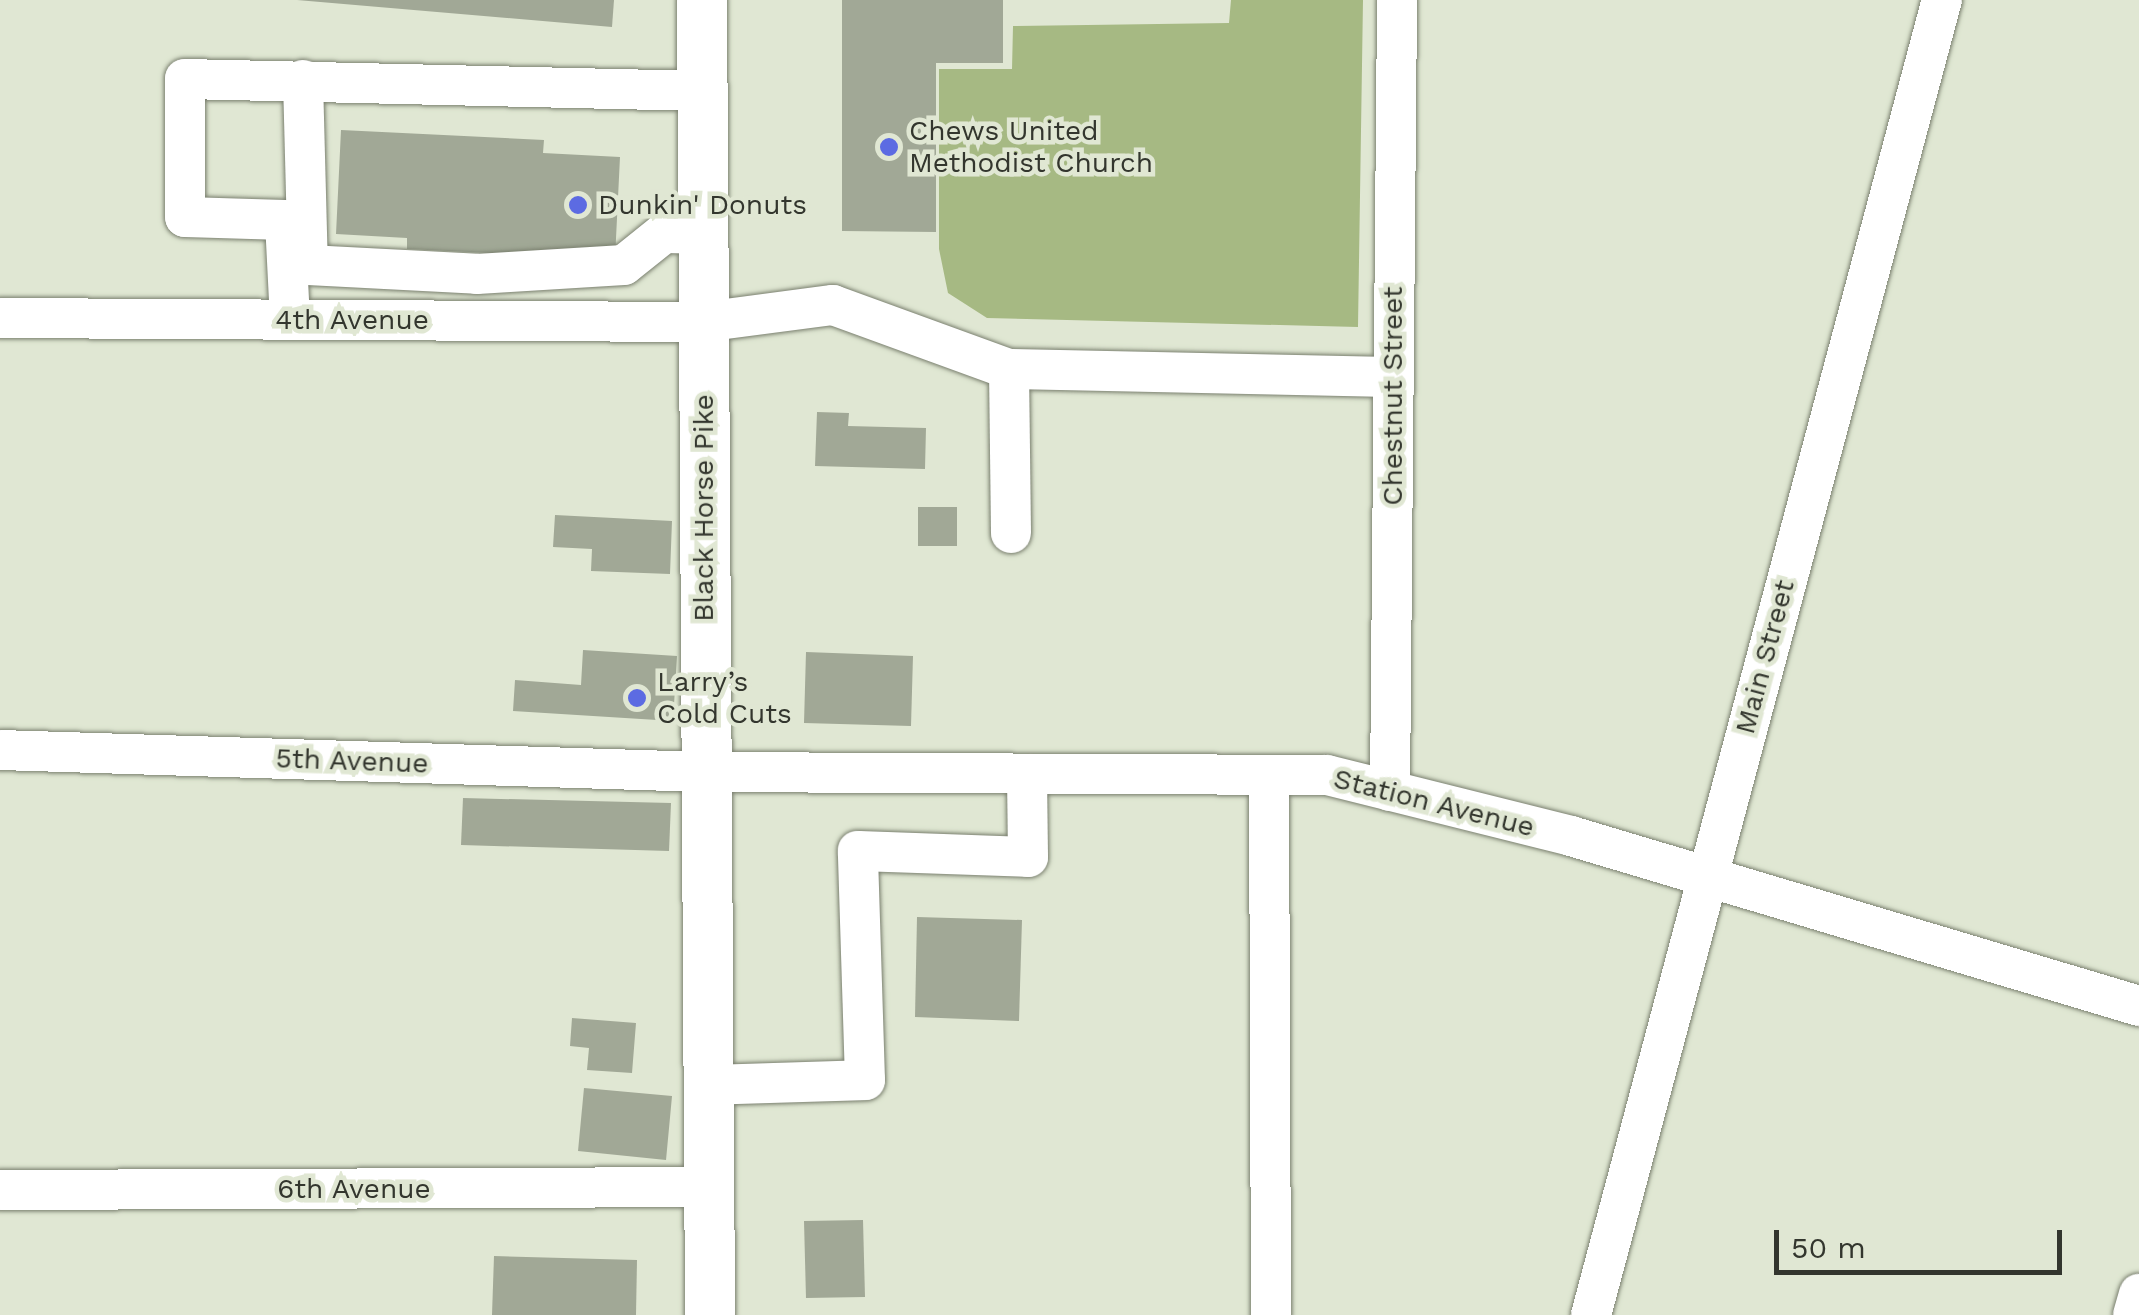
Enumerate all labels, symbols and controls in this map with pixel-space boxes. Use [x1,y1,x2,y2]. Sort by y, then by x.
place label: Chews United Methodist Church [909,114,1153,180]
marker: Chews United Methodist Church [878,136,900,158]
place label: Dunkin' Donuts [598,188,807,222]
marker: Dunkin' Donuts [567,194,589,216]
street label: Chestnut Street [1376,286,1410,506]
street label: 4th Avenue [275,303,429,337]
street label: Black Horse Pike [687,394,721,622]
street label: Main Street [1728,576,1802,738]
place label: Larry’s Cold Cuts [657,665,792,731]
marker: Larry’s Cold Cuts [626,687,648,709]
street label: 5th Avenue [274,742,430,780]
street label: Station Avenue [1330,762,1538,844]
street label: 6th Avenue [277,1172,431,1206]
scale bar [1779,1210,2066,1272]
text: 50 m [1791,1230,1866,1265]

